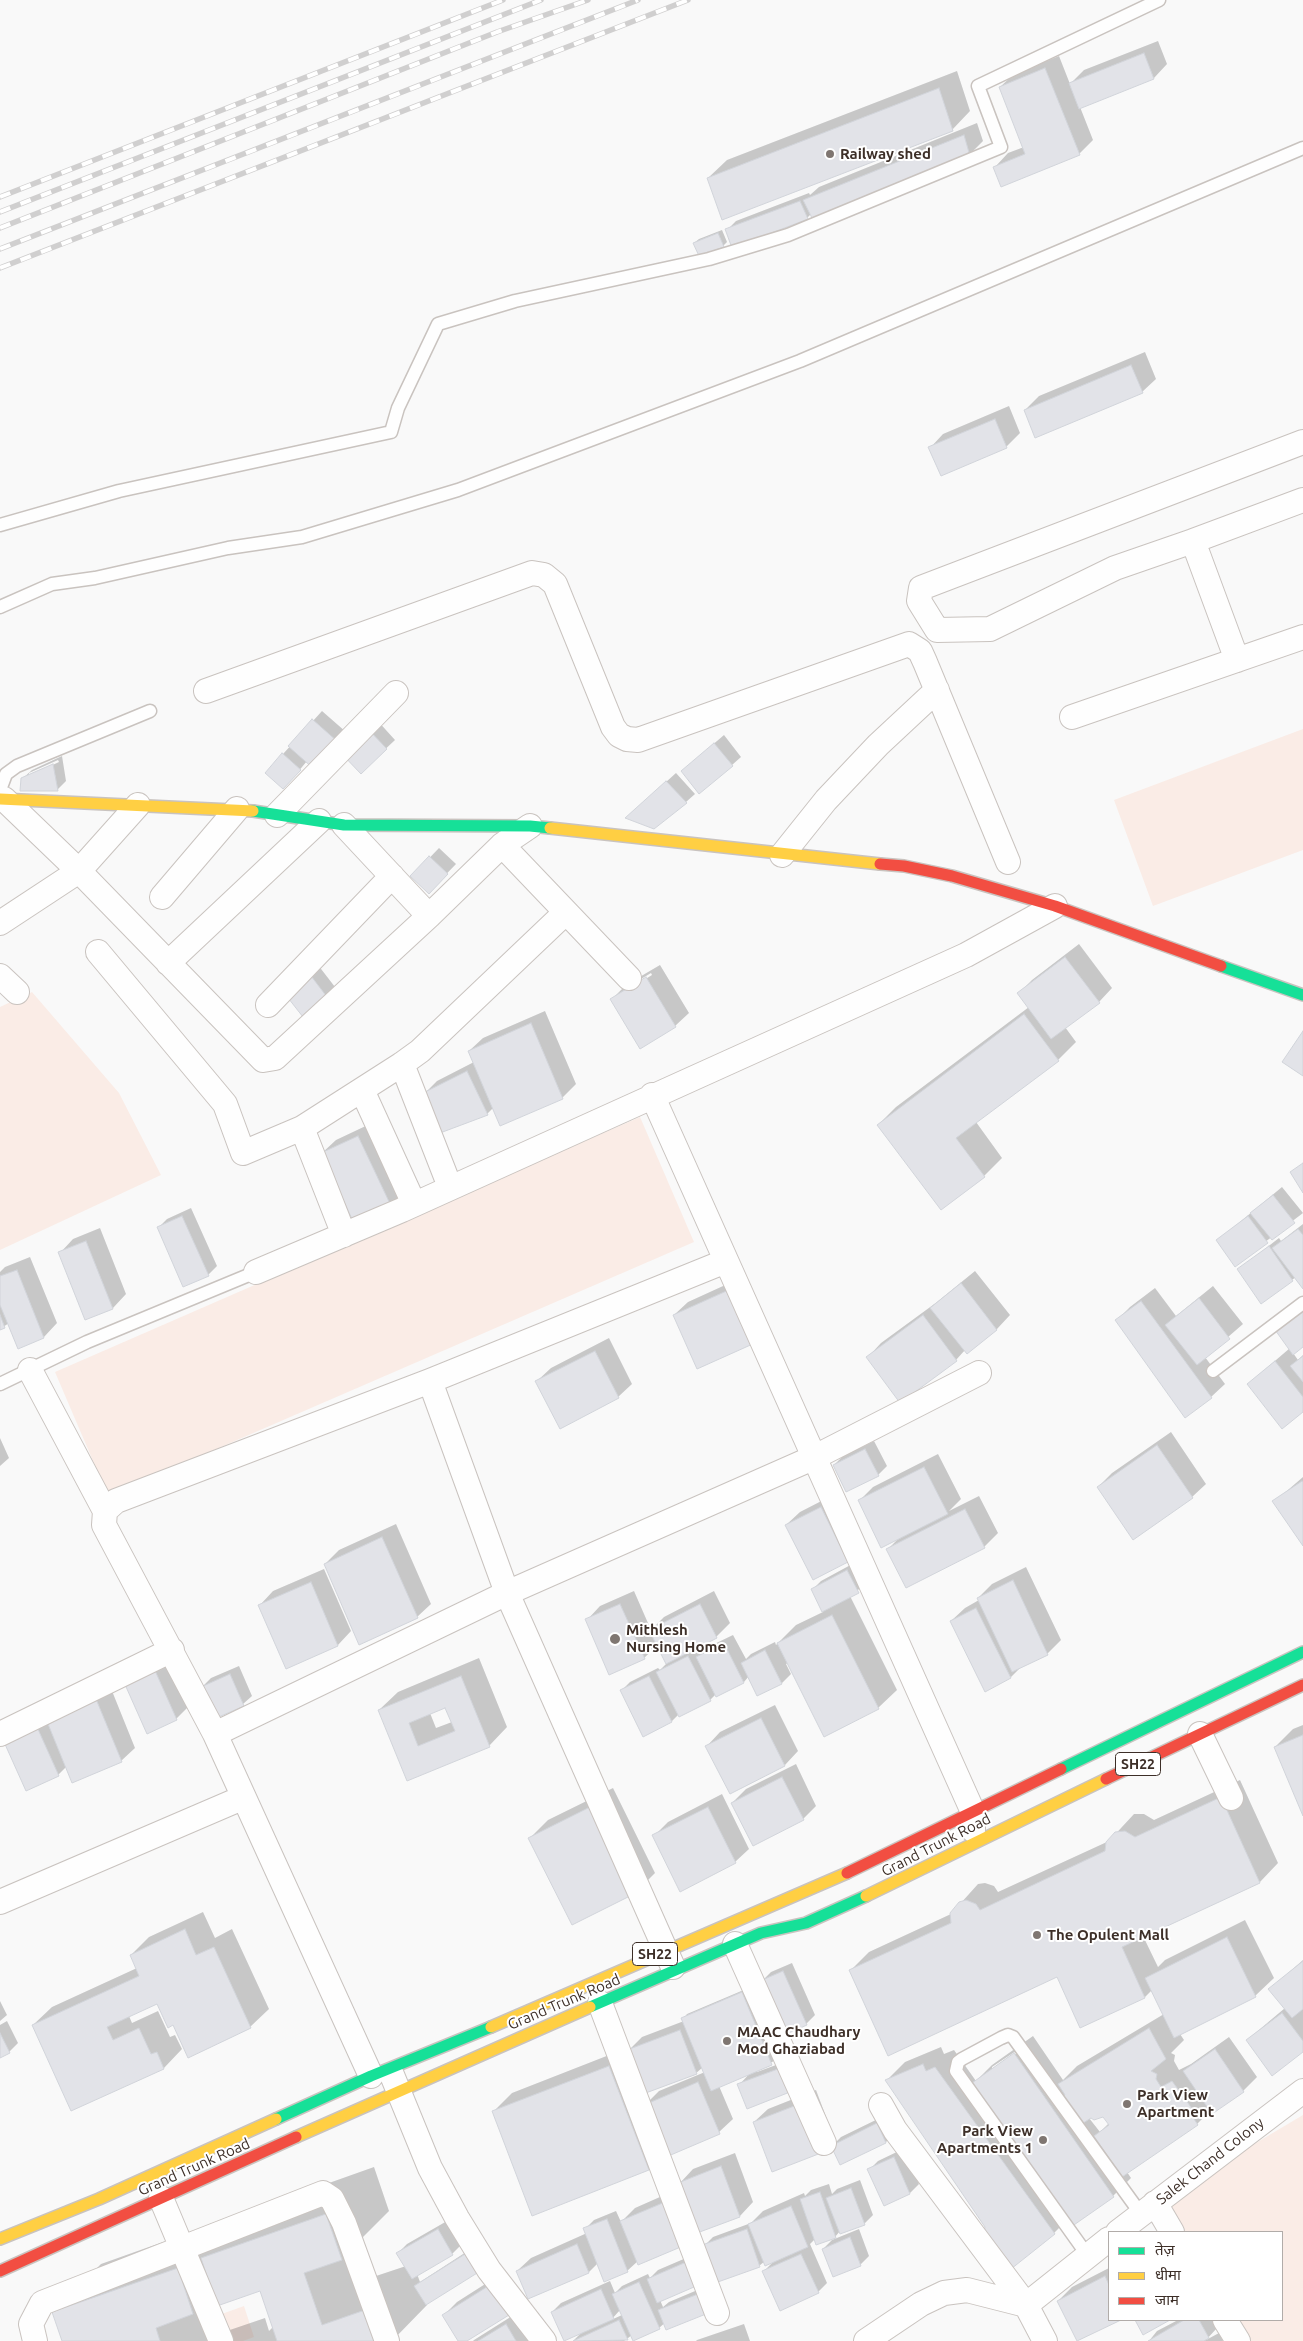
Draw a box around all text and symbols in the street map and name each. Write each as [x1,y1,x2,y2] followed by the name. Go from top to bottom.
[840,145,931,163] place label: Railway shed
[824,148,836,160] marker: Railway shed
[626,1621,726,1656] place label: Mithlesh Nursing Home
[608,1632,622,1646] marker: Mithlesh Nursing Home
[1116,1752,1160,1776] road number: SH22
[878,1810,994,1880] street label: Grand Trunk Road
[1047,1926,1169,1944] place label: The Opulent Mall
[1031,1929,1043,1941] marker: The Opulent Mall
[632,1942,678,1966] road number: SH22
[505,1970,623,2034] street label: Grand Trunk Road
[737,2023,861,2058] place label: MAAC Chaudhary Mod Ghaziabad
[721,2035,733,2047] marker: MAAC Chaudhary Mod Ghaziabad
[1137,2086,1214,2121] place label: Park View Apartment
[1121,2098,1133,2110] marker: Park View Apartment
[1153,2113,1267,2209] street label: Salek Chand Colony
[937,2122,1033,2157] place label: Park View Apartments 1
[135,2134,253,2200] street label: Grand Trunk Road
[1037,2134,1049,2146] marker: Park View Apartments 1
[1108,2231,1283,2321] legend
[1155,2241,1175,2258] text: तेज़
[1155,2266,1181,2283] text: धीमा
[1155,2291,1179,2308] text: जाम

